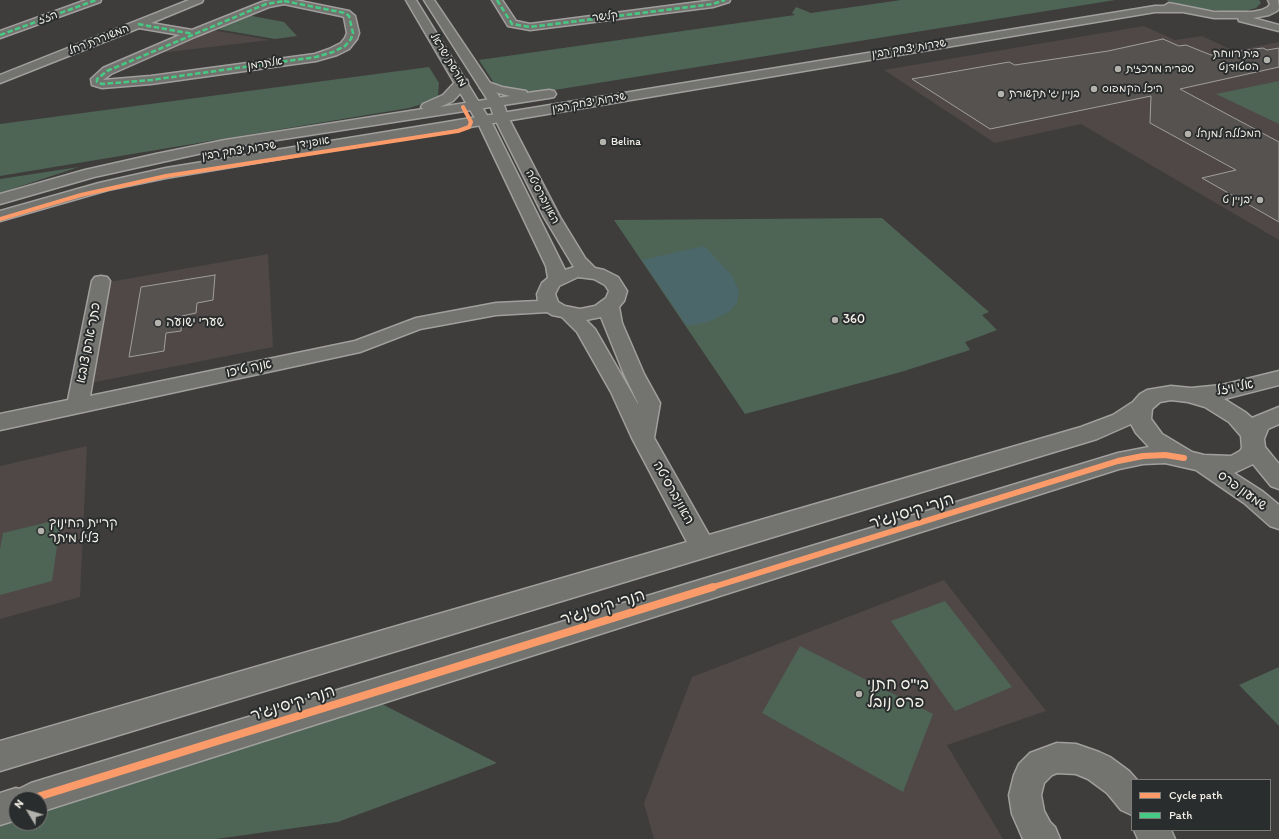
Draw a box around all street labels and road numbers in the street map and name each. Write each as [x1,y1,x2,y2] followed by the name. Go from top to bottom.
[36,8,60,28] street label: הזז
[591,9,619,25] street label: קלישר
[67,22,131,58] street label: המשוררת רחל
[427,31,469,89] street label: מורשת ישראל
[871,37,947,61] street label: שדרות יצחק רבין
[247,55,283,73] street label: אלתרמן
[551,90,627,116] street label: שדרות יצחק רבין
[295,134,331,152] street label: אופנידן
[201,139,277,163] street label: שדרות יצחק רבין
[522,168,562,226] street label: האוניברסיטה
[74,301,104,385] street label: כתר ארם צובא
[225,357,273,381] street label: אנה טיכו
[1215,377,1255,399] street label: אלי ויזל
[649,459,697,527] street label: האוניברסיטה
[1214,468,1270,514] street label: שמעון פרס
[867,490,957,534] street label: הנרי קיסינג'ר
[558,586,648,630] street label: הנרי קיסינג'ר
[248,682,338,726] street label: הנרי קיסינג'ר

